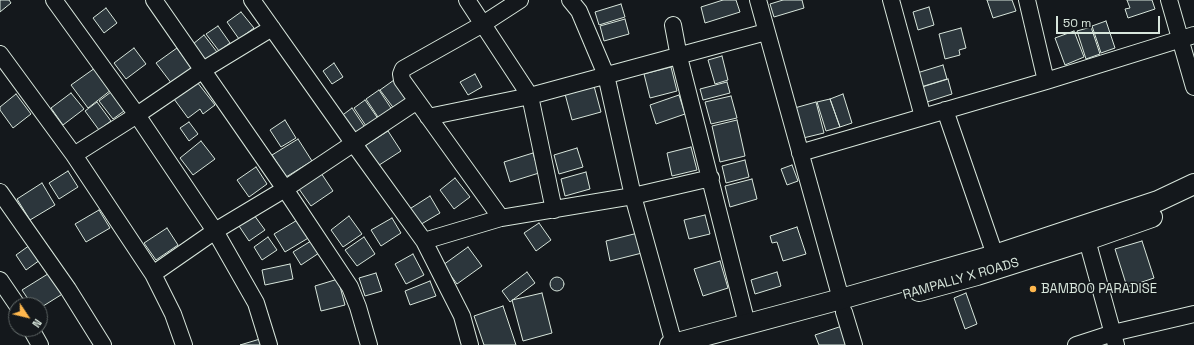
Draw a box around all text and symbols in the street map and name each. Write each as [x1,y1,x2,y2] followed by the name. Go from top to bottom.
[1058,8,1162,34] scale bar
[1063,15,1091,31] text: 50 m
[901,255,1021,303] street label: RAMPALLY X ROADS
[1041,281,1157,297] place label: BAMBOO PARADISE
[1028,284,1038,294] marker: BAMBOO PARADISE
[8,297,48,337] north arrow
[29,316,45,330] text: N

